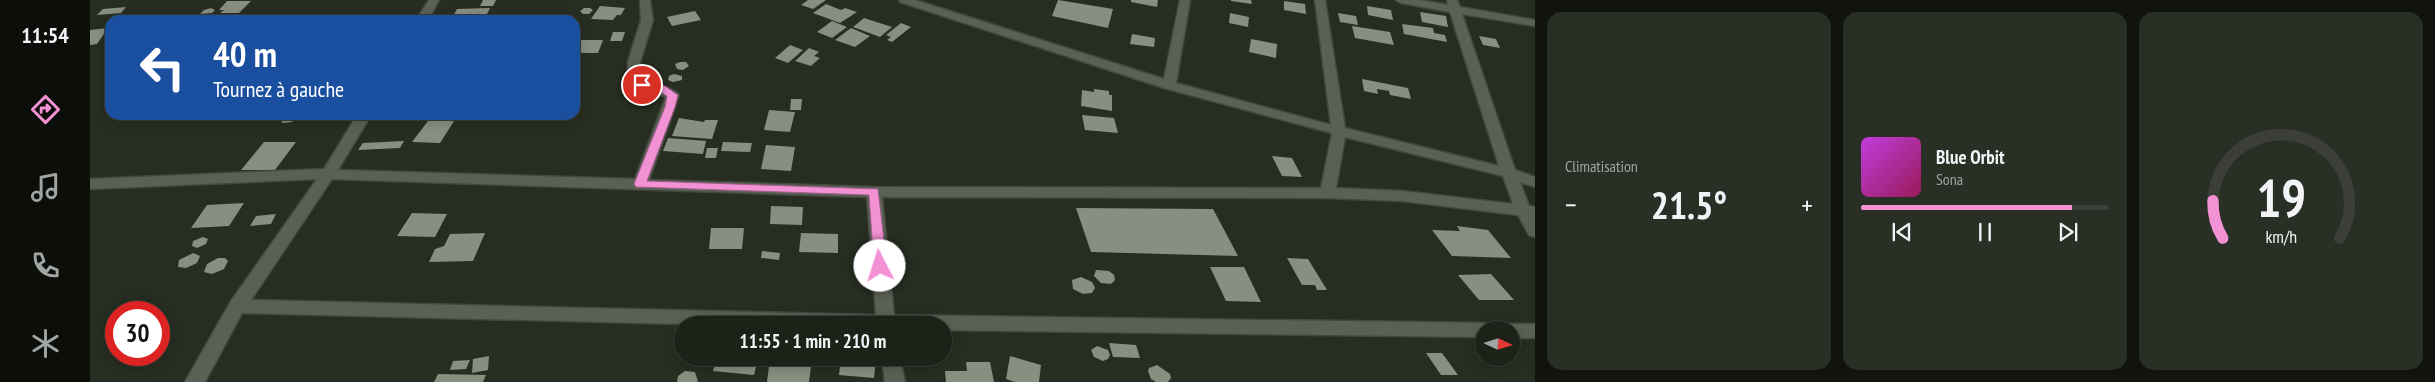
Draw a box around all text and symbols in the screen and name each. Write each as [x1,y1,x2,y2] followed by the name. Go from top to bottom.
[21,21,69,49] text: 11:54
[213,31,277,77] text: 40 m
[130,35,195,100] icon: left
[621,64,663,106] pin
[628,71,656,99] icon: arrive
[213,75,344,103] text: Tournez à gauche
[28,92,63,127] icon: directions
[1936,145,2005,169] text: Blue Orbit
[1565,156,1638,176] text: Climatisation
[2256,164,2306,231] text: 19
[1936,169,1963,189] text: Sona
[28,170,63,205] icon: music
[1651,180,1727,229] text: 21.5°
[1565,186,1577,223] text: −
[1801,186,1813,223] text: +
[1888,218,1916,246] icon: previous
[1971,218,1999,246] icon: pause
[2054,218,2082,246] icon: next
[2265,225,2297,248] text: km/h
[853,239,905,291] position arrow
[28,248,63,283] icon: phone
[105,301,170,366] speed limit sign: 30
[1475,321,1520,366] north arrow
[1475,321,1520,366] map controls
[28,326,63,361] icon: climate
[740,329,886,353] text: 11:55 · 1 min · 210 m

